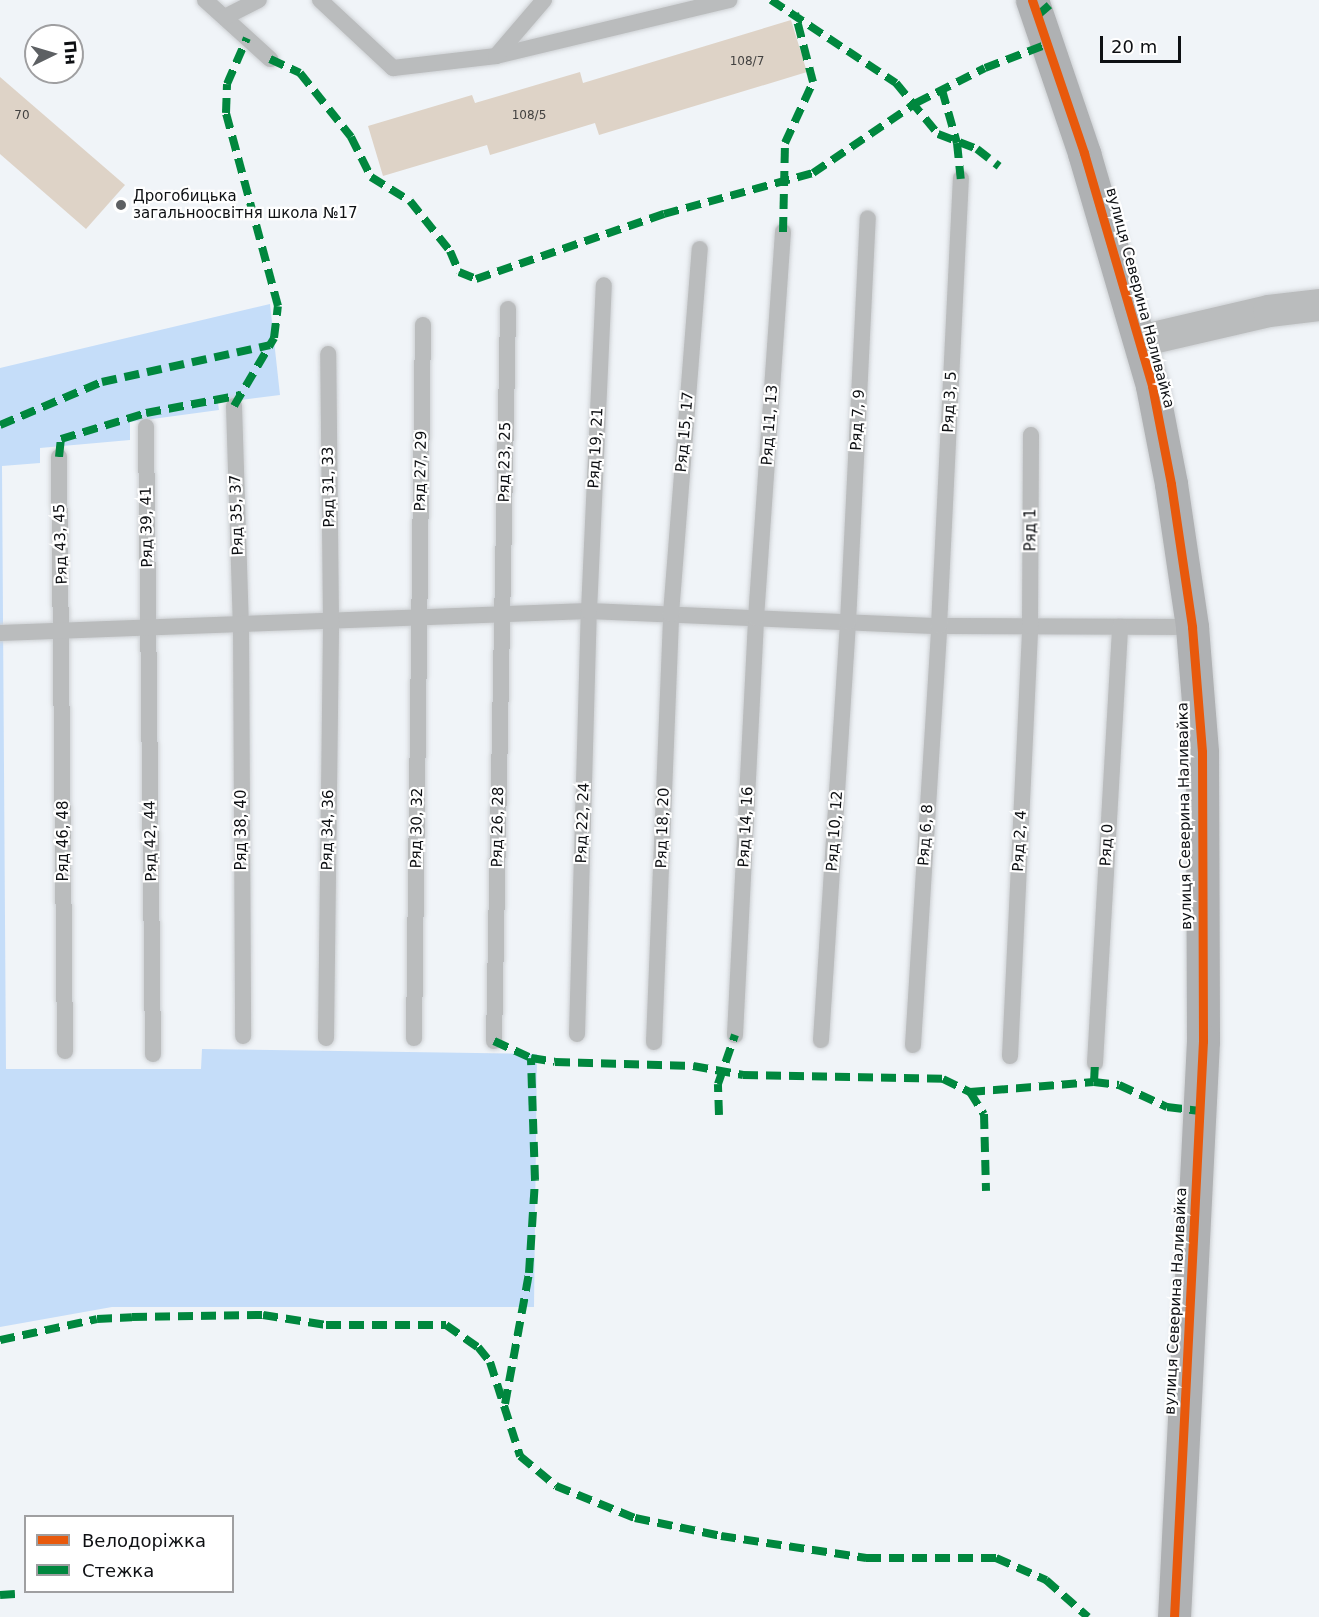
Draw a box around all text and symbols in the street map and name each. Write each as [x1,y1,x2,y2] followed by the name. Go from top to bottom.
[24,24,84,84] north arrow
[1103,24,1184,62] scale bar
[1111,36,1157,57] text: 20 m
[60,40,81,66] text: Пн
[730,55,764,69] house number: 108/7
[14,109,30,123] house number: 70
[512,109,546,123] house number: 108/5
[1102,186,1178,410] street label: вулиця Северина Наливайка
[133,187,358,222] place label: Дрогобицька загальноосвітня школа №17
[114,198,128,212] marker: Дрогобицька загальноосвітня школа №17
[939,371,961,433] street label: Ряд 3, 5
[758,384,782,466] street label: Ряд 11, 13
[847,389,869,451] street label: Ряд 7, 9
[673,391,697,473] street label: Ряд 15, 17
[585,407,607,489] street label: Ряд 19, 21
[495,421,515,503] street label: Ряд 23, 25
[411,430,431,512] street label: Ряд 27, 29
[319,446,339,528] street label: Ряд 31, 33
[227,474,247,556] street label: Ряд 35, 37
[137,486,157,568] street label: Ряд 39, 41
[51,503,71,585] street label: Ряд 43, 45
[1022,509,1040,551] street label: Ряд 1
[1174,702,1196,930] street label: вулиця Северина Наливайка
[573,782,593,864] street label: Ряд 22, 24
[488,786,508,868] street label: Ряд 26, 28
[735,786,757,868] street label: Ряд 14, 16
[407,787,427,869] street label: Ряд 30, 32
[653,787,673,869] street label: Ряд 18, 20
[318,789,338,871] street label: Ряд 34, 36
[233,790,251,870] street label: Ряд 38, 40
[823,790,847,872] street label: Ряд 10, 12
[141,800,161,882] street label: Ряд 42, 44
[55,801,73,881] street label: Ряд 46, 48
[915,804,937,866] street label: Ряд 6, 8
[1009,810,1031,872] street label: Ряд 2, 4
[1097,823,1117,867] street label: Ряд 0
[1161,1187,1191,1415] street label: вулиця Северина Наливайка
[24,1515,234,1593] legend
[82,1530,206,1551] text: Велодоріжка
[82,1560,154,1581] text: Стежка

